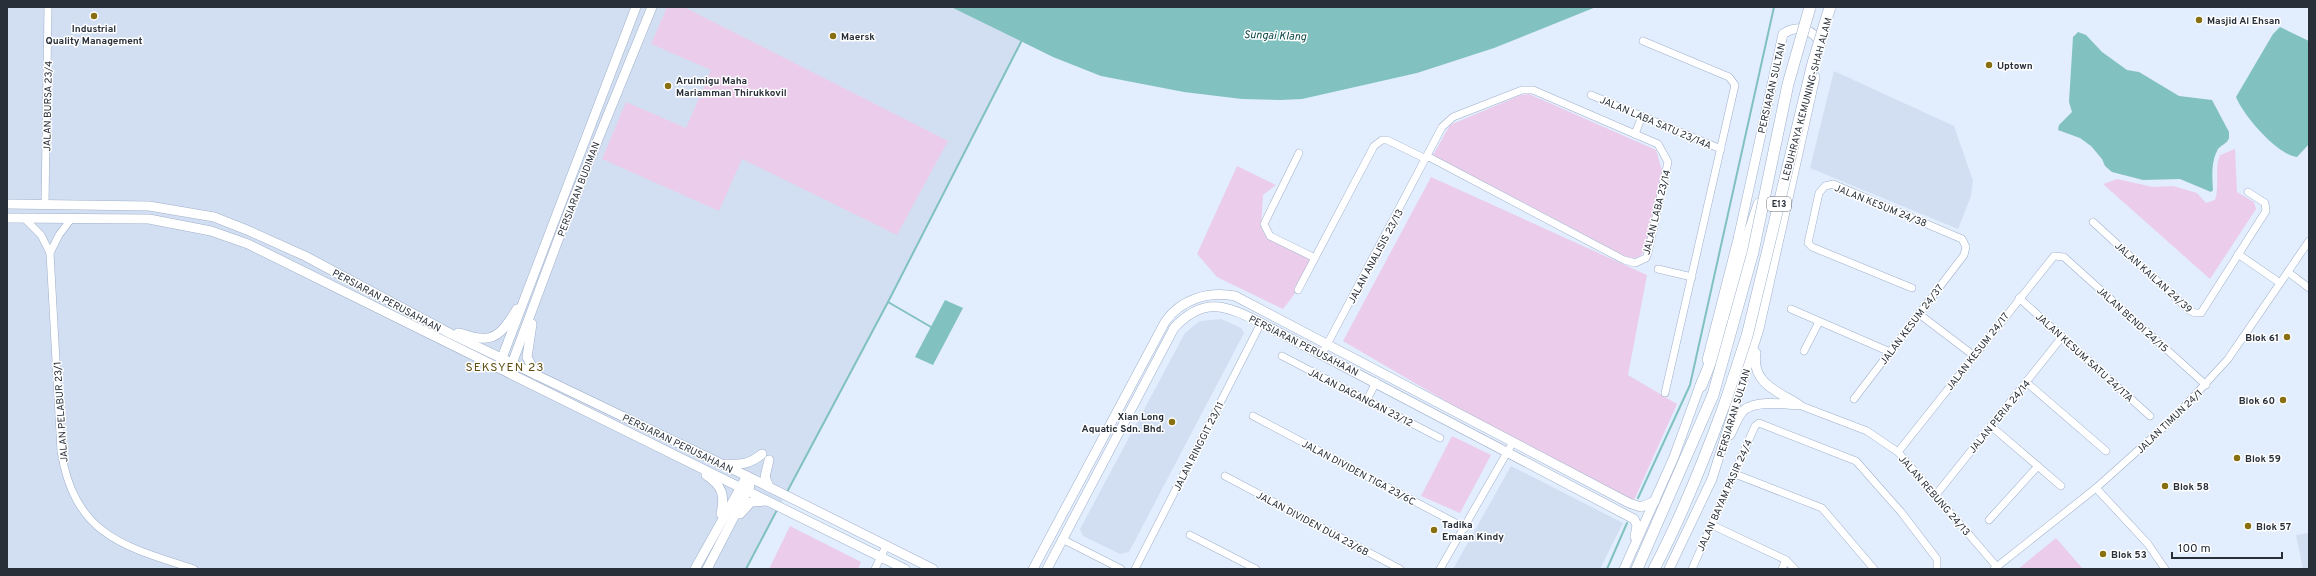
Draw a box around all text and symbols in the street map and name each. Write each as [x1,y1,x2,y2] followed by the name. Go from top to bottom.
[89,11,99,21] marker: Industrial Quality Management
[2194,15,2204,25] marker: Masjid Al Ehsan
[2207,15,2280,28] place label: Masjid Al Ehsan
[1779,16,1836,183] street label: LEBUHRAYA KEMUNING-SHAH ALAM
[45,23,143,48] place label: Industrial Quality Management
[1243,28,1308,44] water label: Sungai Klang
[828,31,838,41] marker: Maersk
[841,31,875,44] place label: Maersk
[1756,42,1789,135] street label: PERSIARAN SULTAN
[1984,60,1994,70] marker: Uptown
[1997,60,2033,73] place label: Uptown
[41,61,56,151] street label: JALAN BURSA 23/4
[676,75,787,100] place label: Arulmigu Maha Mariamman Thirukkovil
[663,81,673,91] marker: Arulmigu Maha Mariamman Thirukkovil
[1597,94,1714,153] street label: JALAN LABA SATU 23/14A
[555,140,604,239] street label: PERSIARAN BUDIMAN
[1641,168,1674,256] street label: JALAN LABA 23/14
[1832,182,1929,231] street label: JALAN KESUM 24/38
[1767,197,1791,211] road number: E13
[1346,207,1407,306] street label: JALAN ANALISIS 23/13
[2111,240,2195,316] street label: JALAN KAILAN 24/39
[330,267,443,336] street label: PERSIARAN PERUSAHAAN
[1878,282,1947,368] street label: JALAN KESUM 24/37
[2093,285,2171,356] street label: JALAN BENDI 24/15
[1944,310,2013,393] street label: JALAN KESUM 24/17
[2032,311,2136,406] street label: JALAN KESUM SATU 24/17A
[1246,313,1360,380] street label: PERSIARAN PERUSAHAAN
[2245,332,2279,345] place label: Blok 61
[2282,332,2292,342] marker: Blok 61
[465,360,545,376] district label: SEKSYEN 23
[51,361,71,463] street label: JALAN PELABUR 23/1
[1306,366,1415,430] street label: JALAN DAGANGAN 23/12
[1715,367,1754,460] street label: PERSIARAN SULTAN
[1967,378,2034,456] street label: JALAN PERIA 24/14
[2134,387,2206,457] street label: JALAN TIMUN 24/1
[2239,395,2275,408] place label: Blok 60
[2278,395,2288,405] marker: Blok 60
[1171,400,1227,494] street label: JALAN RINGGIT 23/11
[1082,411,1165,436] place label: Xian Long Aquatic Sdn. Bhd.
[620,412,735,477] street label: PERSIARAN PERUSAHAAN
[1167,417,1177,427] marker: Xian Long Aquatic Sdn. Bhd.
[1299,438,1418,509] street label: JALAN DIVIDEN TIGA 23/6C
[1695,438,1756,554] street label: JALAN BAYAM PASIR 24/4
[1895,453,1972,539] street label: JALAN REBUNG 24/13
[2232,453,2242,463] marker: Blok 59
[2245,453,2281,466] place label: Blok 59
[2160,481,2170,491] marker: Blok 58
[2173,481,2209,494] place label: Blok 58
[1254,489,1371,560] street label: JALAN DIVIDEN DUA 23/6B
[1442,519,1504,544] place label: Tadika Emaan Kindy
[2243,521,2253,531] marker: Blok 57
[2256,521,2291,534] place label: Blok 57
[1429,525,1439,535] marker: Tadika Emaan Kindy
[2172,534,2282,560] scale bar
[2178,541,2211,557] text: 100 m
[2098,549,2108,559] marker: Blok 53
[2111,549,2147,562] place label: Blok 53

